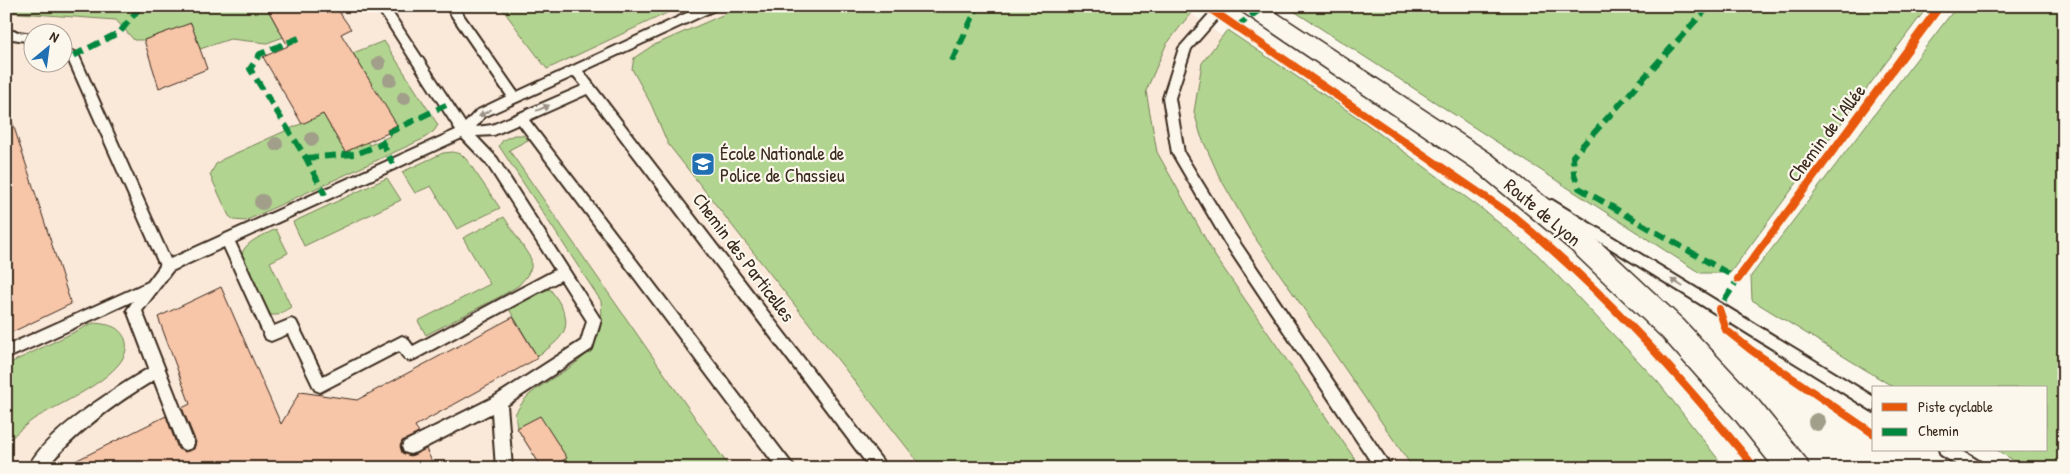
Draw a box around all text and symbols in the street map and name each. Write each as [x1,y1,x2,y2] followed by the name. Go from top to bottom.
[22,22,72,72] north arrow
[47,26,63,47] text: N
[1781,78,1872,187] street label: Chemin de l'Allée
[536,104,550,112] one-way arrow
[478,108,491,117] one-way arrow
[720,140,845,188] place label: École Nationale de Police de Chassieu
[690,151,716,177] school or university icon: École Nationale de Police de Chassieu
[1499,172,1587,252] street label: Route de Lyon
[687,187,801,327] street label: Chemin des Particelles
[1671,279,1684,288] one-way arrow
[1872,386,2048,452] legend
[1918,396,1993,417] text: Piste cyclable
[1918,420,1959,441] text: Chemin

